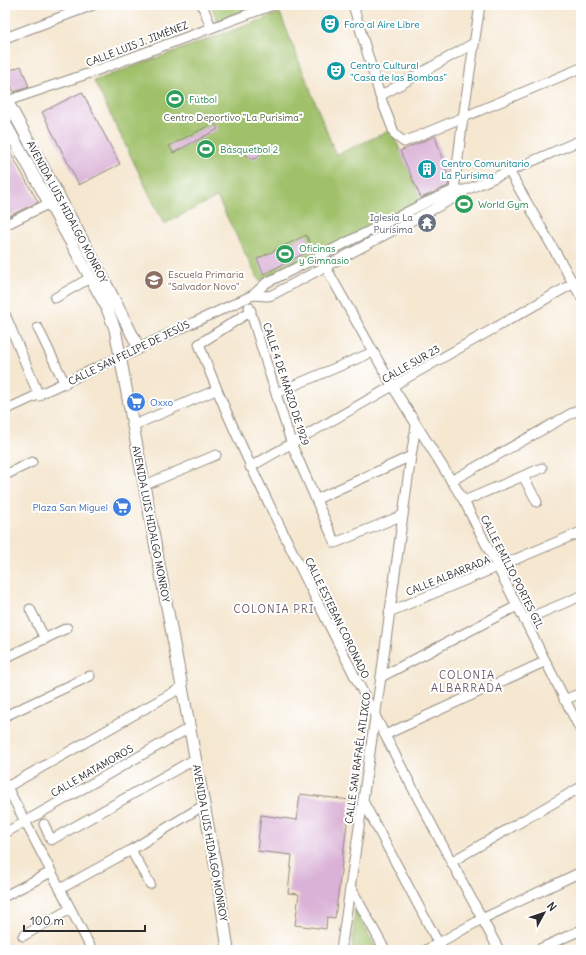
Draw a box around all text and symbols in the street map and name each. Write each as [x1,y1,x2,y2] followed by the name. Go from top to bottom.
[319,13,341,35] theatre icon: Foro al Aire Libre
[84,18,190,69] street label: CALLE LUIS J. JIMÉNEZ
[344,18,420,31] place label: Foro al Aire Libre
[350,59,447,84] place label: Centro Cultural "Casa de las Bombas"
[325,60,347,82] theatre icon: Centro Cultural "Casa de las Bombas"
[164,88,186,110] sports icon: Fútbol
[189,93,217,106] place label: Fútbol
[164,111,302,124] park label: Centro Deportivo "La Purisima"
[195,138,217,160] sports icon: Básquetbol 2
[24,139,110,286] street label: AVENIDA LUIS HIDALGO MONROY
[220,143,279,156] place label: Básquetbol 2
[441,157,530,182] place label: Centro Comunitario La Purísima
[416,158,438,180] building icon: Centro Comunitario La Purísima
[453,193,475,215] sports icon: World Gym
[478,198,529,211] place label: World Gym
[370,211,413,236] place label: Iglesia La Purísima
[416,212,438,234] temple icon: Iglesia La Purísima
[299,242,350,267] place label: Oficinas y Gimnasio
[274,243,296,265] sports icon: Oficinas y Gimnasio
[168,268,244,293] place label: Escuela Primaria "Salvador Novo"
[143,269,165,291] school or university icon: Escuela Primaria "Salvador Novo"
[66,318,192,388] street label: CALLE SAN FELIPE DE JESÚS
[260,321,312,447] street label: CALLE 4 DE MARZO DE 1929
[380,342,442,386] street label: CALLE SUR 23
[125,391,147,413] supermarket icon: Oxxo
[150,396,173,409] place label: Oxxo
[129,445,173,604] street label: AVENIDA LUIS HIDALGO MONROY
[111,496,133,518] supermarket icon: Plaza San Miguel
[32,501,108,514] place label: Plaza San Miguel
[478,513,547,632] street label: CALLE EMILIO PORTES GIL
[404,553,493,599] street label: CALLE ALBARRADA
[302,555,372,681] street label: CALLE ESTEBAN CORONADO
[233,602,315,616] district label: COLONIA PRI
[431,668,503,695] district label: COLONIA ALBARRADA
[342,691,374,825] street label: CALLE SAN RAFAÉL ATLIXCO
[49,742,136,800] street label: CALLE MATAMOROS
[190,763,230,923] street label: AVENIDA LUIS HIDALGO MONROY
[524,893,564,933] north arrow
[544,899,559,914] text: N
[24,907,145,933] scale bar
[30,913,64,928] text: 100 m

